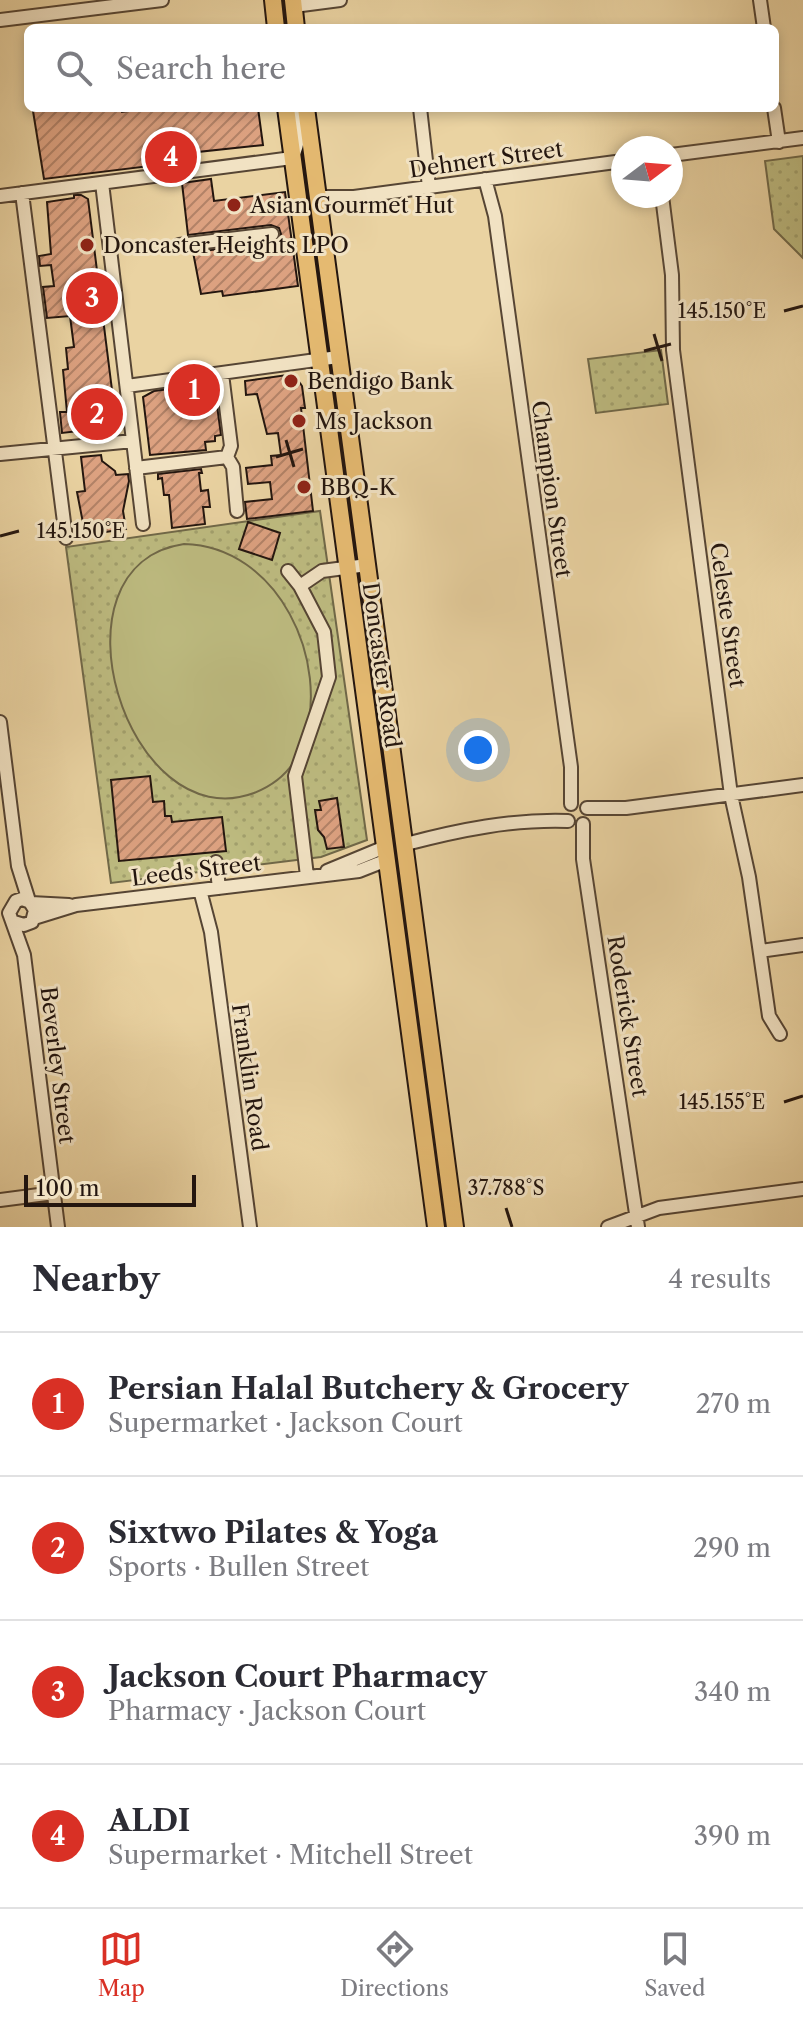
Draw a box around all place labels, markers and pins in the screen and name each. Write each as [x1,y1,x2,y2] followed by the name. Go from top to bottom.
[145,127,197,187] pin: 4
[249,192,454,219] place label: Asian Gourmet Hut
[225,196,243,214] marker: Asian Gourmet Hut
[103,232,349,259] place label: Doncaster Heights LPO
[78,236,96,254] marker: Doncaster Heights LPO
[66,268,118,328] pin: 3
[168,360,220,420] pin: 1
[307,368,454,395] place label: Bendigo Bank
[282,372,300,390] marker: Bendigo Bank
[71,384,123,444] pin: 2
[315,408,433,435] place label: Ms Jackson
[290,412,308,430] marker: Ms Jackson
[320,474,397,501] place label: BBQ-K
[295,478,313,496] marker: BBQ-K

